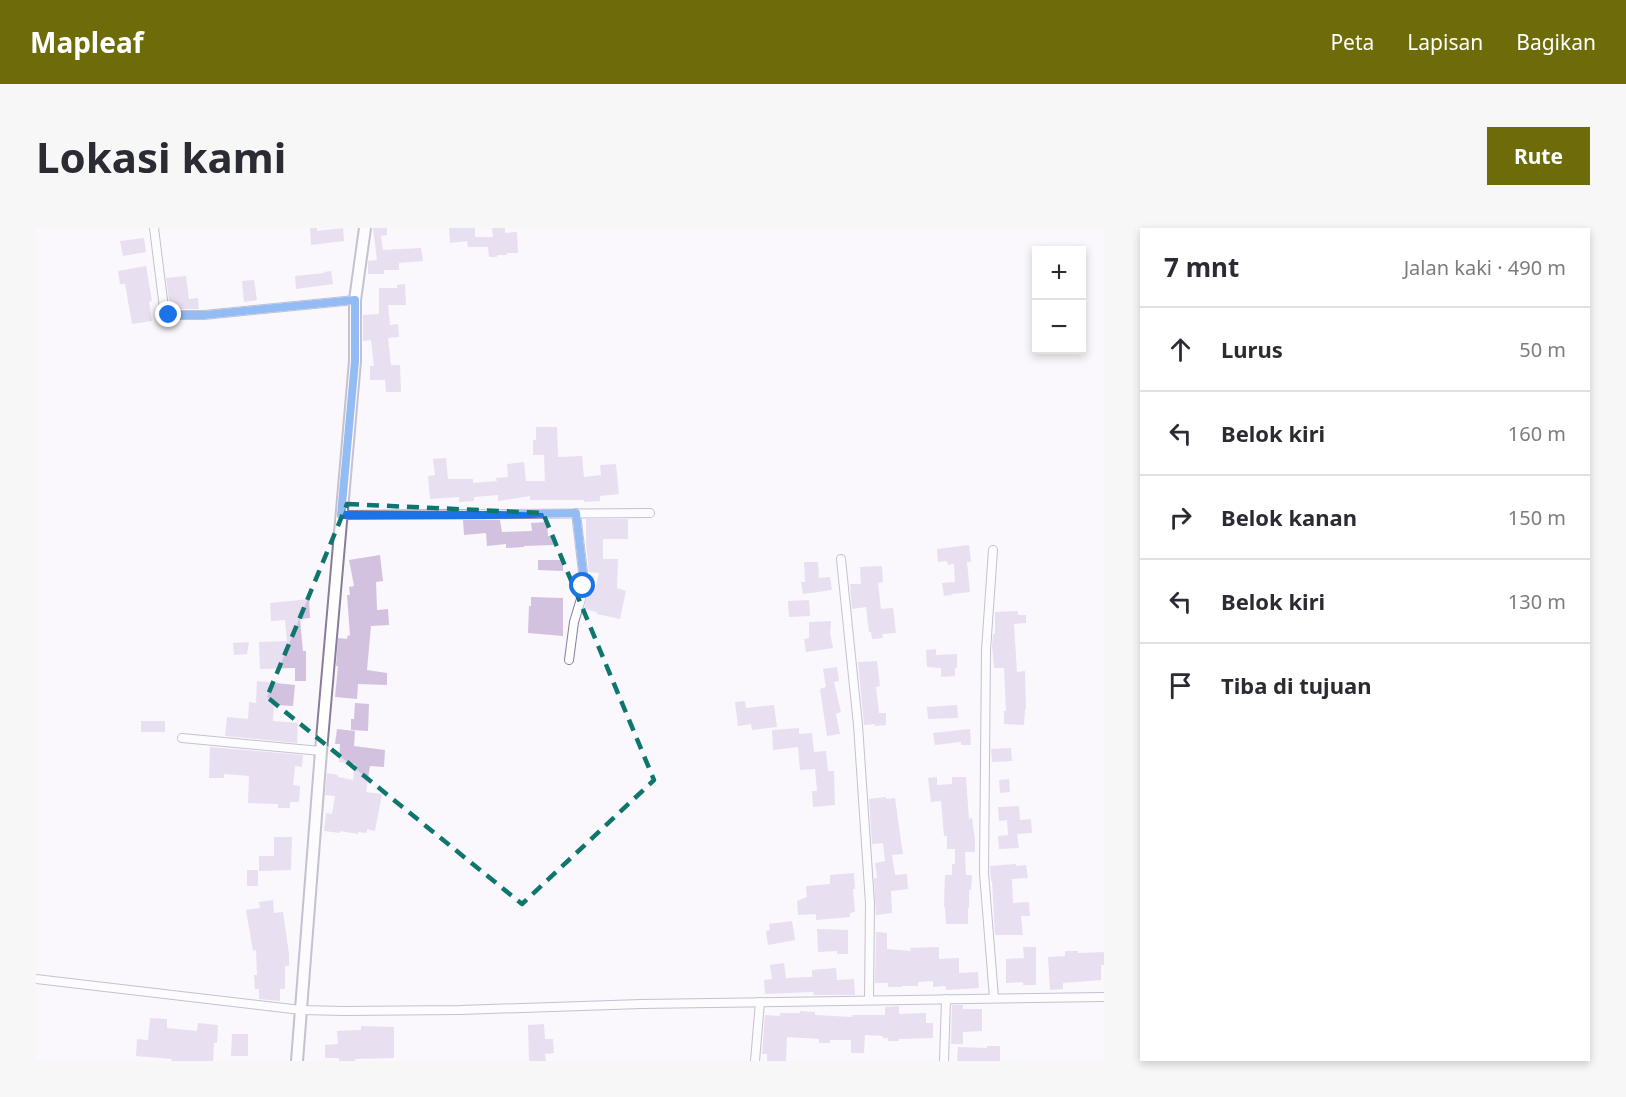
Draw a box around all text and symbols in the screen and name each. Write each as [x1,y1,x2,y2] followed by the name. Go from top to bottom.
[30,23,144,61] text: Mapleaf
[1330,28,1374,56] text: Peta
[1407,28,1483,56] text: Lapisan
[1516,28,1596,56] text: Bagikan
[1487,127,1590,185] button: Rute
[36,128,286,185] text: Lokasi kami
[1032,246,1086,354] map controls
[1032,246,1086,300] button: +
[1164,249,1239,285] text: 7 mnt
[1404,254,1566,281] text: Jalan kaki · 490 m
[1032,300,1086,354] button: −
[155,301,181,327] route end
[1164,333,1197,366] icon: ahead
[1221,334,1283,364] text: Lurus
[1519,336,1566,363] text: 50 m
[1164,417,1197,450] icon: left
[1221,418,1325,448] text: Belok kiri
[1508,420,1566,447] text: 160 m
[1164,501,1197,534] icon: right
[1221,502,1357,532] text: Belok kanan
[1508,504,1566,531] text: 150 m
[569,572,595,598] route start
[1164,585,1197,618] icon: left
[1221,586,1325,616] text: Belok kiri
[1508,588,1566,615] text: 130 m
[1164,669,1197,702] icon: arrive
[1221,670,1371,700] text: Tiba di tujuan

